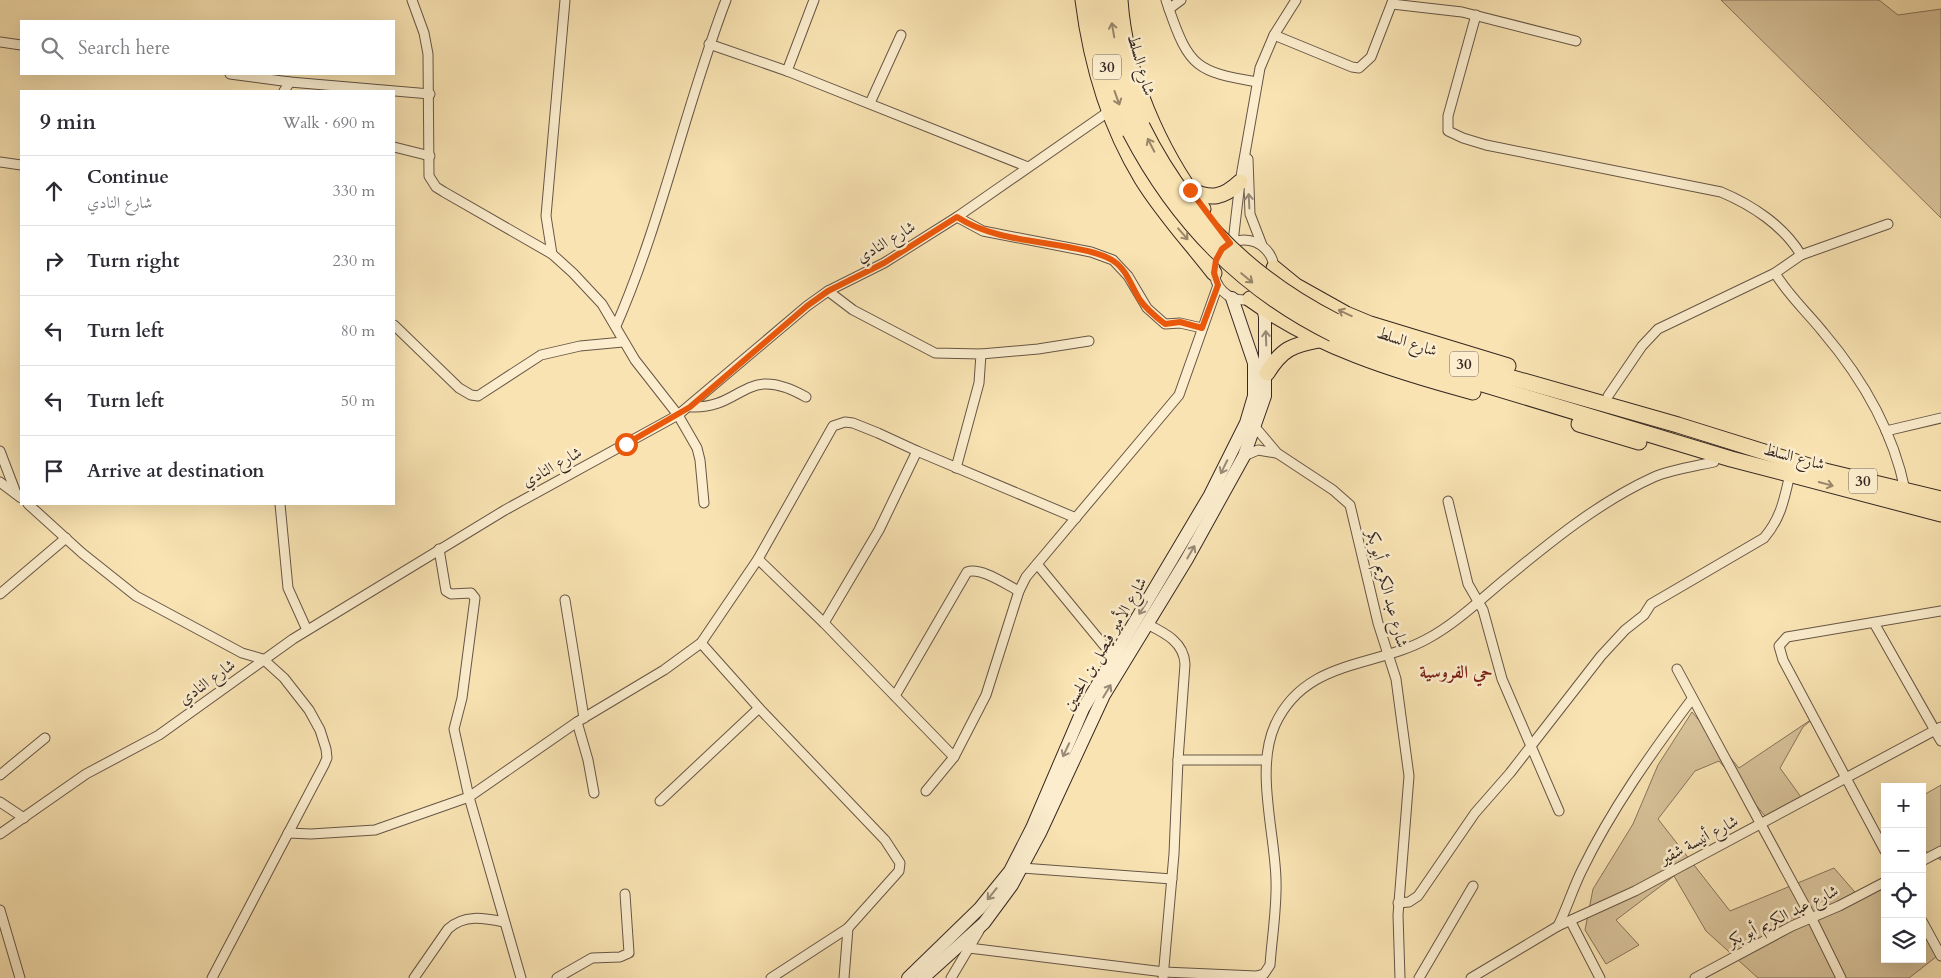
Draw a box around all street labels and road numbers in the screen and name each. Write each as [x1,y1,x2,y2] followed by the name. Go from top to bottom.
[1120,32,1160,99] street label: شارع السلط
[1093,54,1121,80] road number: 30
[852,216,921,270] street label: شارع النادي
[1373,322,1440,364] street label: شارع السلط
[1450,352,1478,376] road number: 30
[1760,438,1827,478] street label: شارع السلط
[518,442,587,494] street label: شارع النادي
[1849,468,1877,494] road number: 30
[1357,526,1414,651] street label: شارع عبد الكريم أبو بكر
[1057,573,1154,716] street label: شارع الأمير فيصل بن الحسين
[174,654,241,712] street label: شارع النادي
[1654,809,1743,873] street label: شارع أنيسة شقير
[1722,879,1843,956] street label: شارع عبد الكريم أبو بكر

